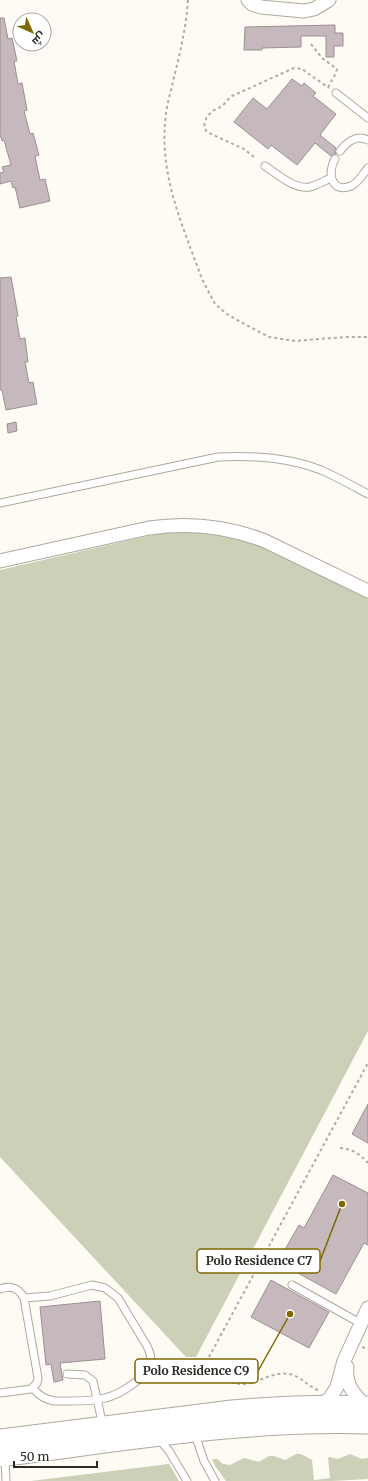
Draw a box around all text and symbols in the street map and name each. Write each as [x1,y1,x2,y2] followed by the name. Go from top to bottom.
[12,12,52,52] north arrow
[29,29,49,49] text: ش
[197,1249,320,1273] callout: Polo Residence C7
[206,1253,312,1268] text: Polo Residence C7
[135,1359,258,1383] callout: Polo Residence C9
[143,1363,249,1378] text: Polo Residence C9
[14,1443,97,1469] scale bar
[20,1449,49,1464] text: 50 m

